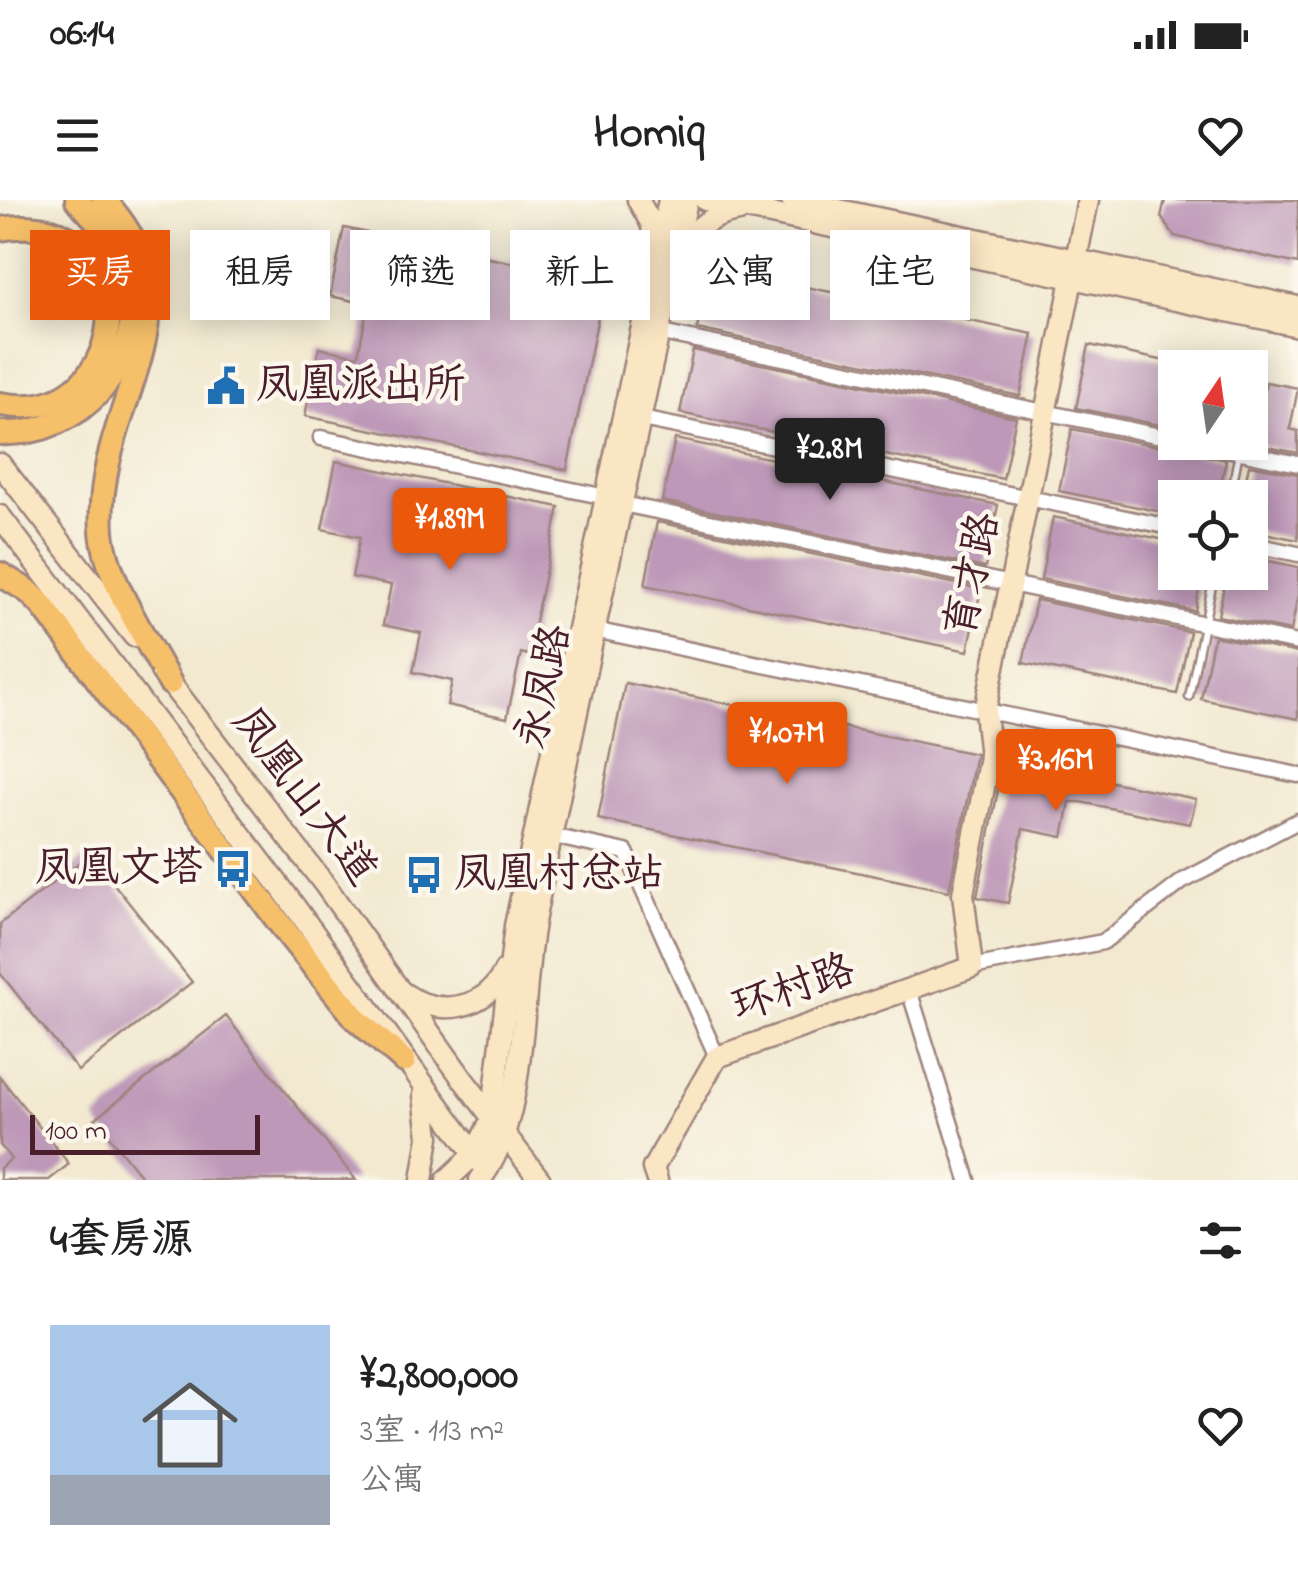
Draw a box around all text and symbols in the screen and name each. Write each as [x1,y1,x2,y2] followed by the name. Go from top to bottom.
[50,7,114,63] text: 06:14
[593,102,705,168] text: Homiq
[50,108,105,163] icon: menu
[1193,108,1248,163] icon: heart
[30,230,170,320] chip: 买房
[190,230,330,320] chip: 租房
[350,230,490,320] chip: 筛选
[510,230,650,320] chip: 新上
[670,230,810,320] chip: 公寓
[830,230,970,320] chip: 住宅
[1158,350,1268,460] north arrow
[1158,350,1268,590] map controls
[256,356,466,417] place label: 凤凰派出所
[205,365,247,407] public building icon: 凤凰派出所
[760,418,900,503] pin: ¥2.8M
[797,427,863,474] text: ¥2.8M
[1158,480,1268,590] button: locate
[369,488,531,573] pin: ¥1.89M
[415,497,485,544] text: ¥1.89M
[931,507,1017,643] street label: 育才路
[502,619,588,755] street label: 永凤路
[215,695,391,899] street label: 凤凰山大道
[706,702,868,787] pin: ¥1.07M
[749,711,825,758] text: ¥1.07M
[975,729,1137,814] pin: ¥3.16M
[1018,738,1094,785] text: ¥3.16M
[35,839,203,900] place label: 凤凰文塔
[454,845,664,906] place label: 凤凰村总站
[212,848,254,890] bus stop icon: 凤凰文塔
[403,854,445,896] bus stop icon: 凤凰村总站
[724,941,864,1039] street label: 环村路
[30,1110,260,1154] scale bar
[45,1112,107,1153] text: 100 m
[50,1211,193,1272] text: 4套房源
[1193,1213,1248,1268] icon: filters
[360,1346,518,1407] text: ¥2,800,000
[130,1365,250,1485] icon: home
[1193,1398,1248,1453] icon: heart
[360,1409,504,1456] text: 3室 · 113 m²
[360,1458,424,1505] text: 公寓

